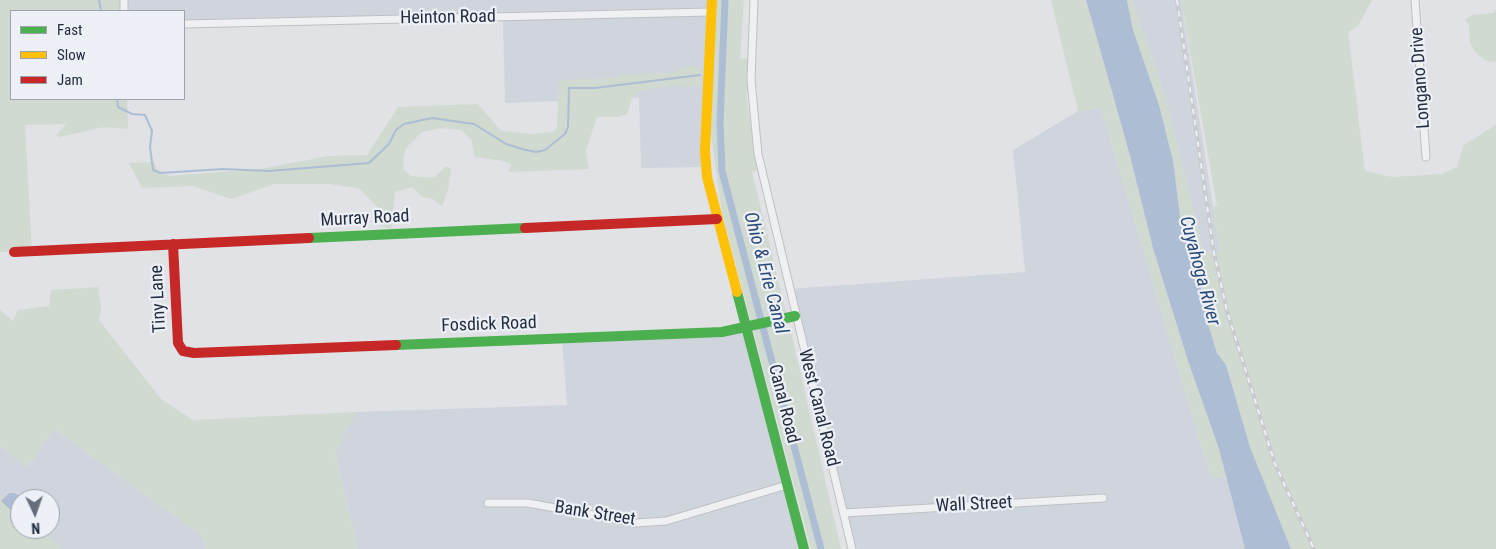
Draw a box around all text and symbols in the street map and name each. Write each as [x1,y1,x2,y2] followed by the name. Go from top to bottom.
[400,6,496,30] street label: Heinton Road
[10,10,185,100] legend
[57,21,82,39] text: Fast
[1407,27,1435,129] street label: Longano Drive
[57,46,86,64] text: Slow
[57,71,83,89] text: Jam
[320,206,410,232] street label: Murray Road
[738,210,792,336] water label: Ohio & Erie Canal
[1173,214,1225,328] water label: Cuyahoga River
[146,264,172,334] street label: Tiny Lane
[441,313,537,337] street label: Fosdick Road
[793,347,843,469] street label: West Canal Road
[763,362,803,446] street label: Canal Road
[10,489,60,539] north arrow
[935,492,1013,518] street label: Wall Street
[553,497,637,531] street label: Bank Street
[31,520,40,536] text: N

